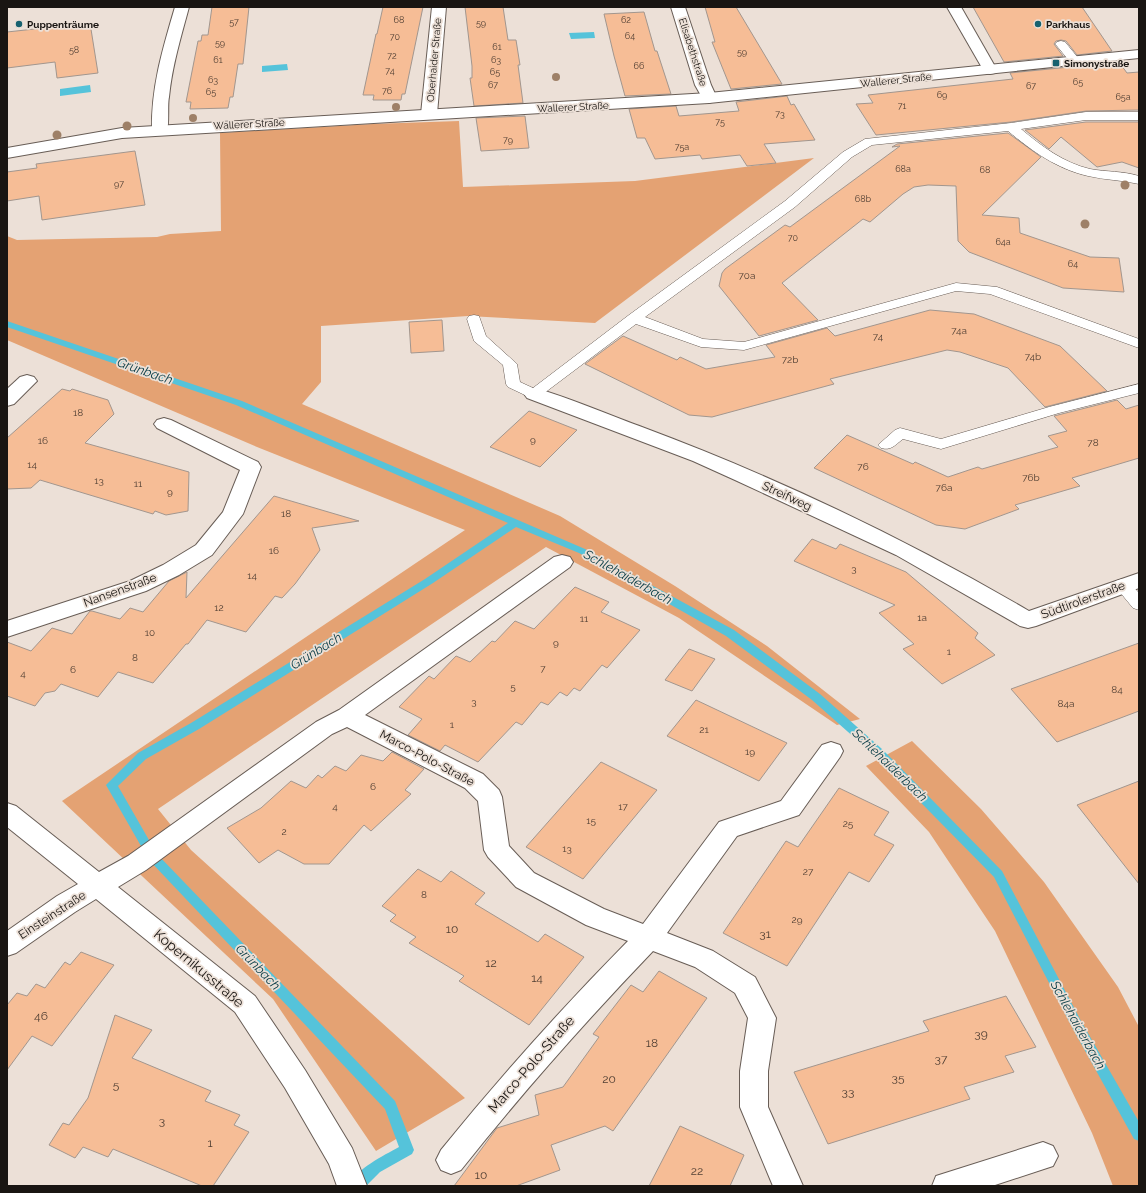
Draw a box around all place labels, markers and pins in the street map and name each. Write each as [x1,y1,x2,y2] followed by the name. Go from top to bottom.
[14,19,24,29] marker: Puppenträume
[27,19,99,30] place label: Puppenträume
[1033,19,1043,29] marker: Parkhaus
[1046,19,1090,30] place label: Parkhaus
[1051,58,1061,68] marker: Simonystraße
[1064,58,1129,69] place label: Simonystraße

